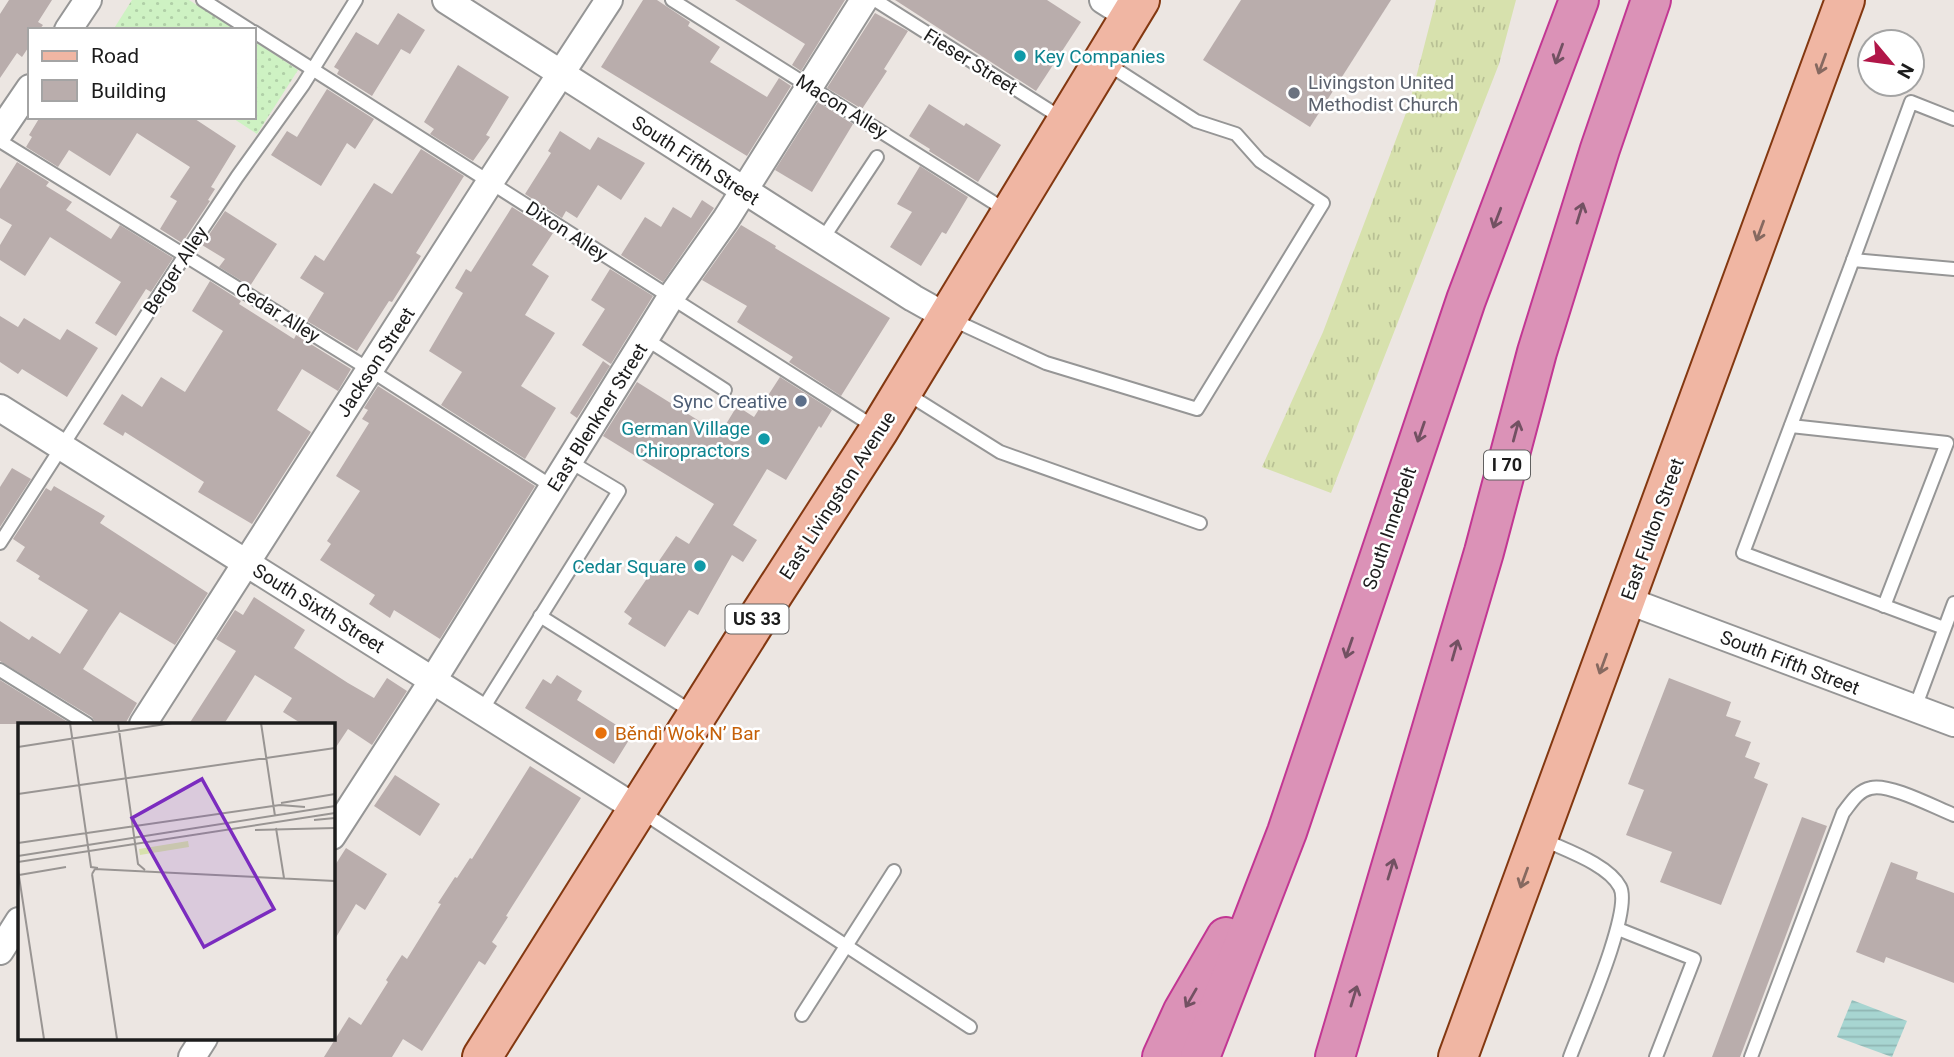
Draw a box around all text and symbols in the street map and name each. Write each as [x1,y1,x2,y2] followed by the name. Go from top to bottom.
[920,23,1022,99] street label: Fieser Street
[28,28,256,119] legend
[1856,28,1926,98] north arrow
[1552,43,1564,64] one-way arrow
[91,44,139,68] text: Road
[1034,45,1165,68] place label: Key Companies
[1012,48,1028,64] marker: Key Companies
[1814,53,1827,75] one-way arrow
[1892,60,1919,82] text: N
[792,69,892,144] street label: Macon Alley
[1308,71,1458,116] place label: Livingston United Methodist Church
[91,79,166,103] text: Building
[1286,85,1302,101] marker: Livingston United Methodist Church
[628,111,764,210] street label: South Fifth Street
[521,196,612,266] street label: Dixon Alley
[1575,202,1588,224] one-way arrow
[1490,206,1502,228] one-way arrow
[1753,219,1765,241] one-way arrow
[138,222,212,319] street label: Berger Alley
[231,277,324,347] street label: Cedar Alley
[331,303,419,422] street label: Jackson Street
[543,339,652,496] street label: East Blenkner Street
[673,390,787,413] place label: Sync Creative
[793,393,809,409] marker: Sync Creative
[774,407,900,584] street label: East Livingston Avenue
[621,417,750,462] place label: German Village Chiropractors
[1510,420,1523,443] one-way arrow
[1414,421,1427,443] one-way arrow
[756,431,772,447] marker: German Village Chiropractors
[1484,450,1530,480] road number: I 70
[1616,455,1689,603] street label: East Fulton Street
[1358,464,1421,593] street label: South Innerbelt
[572,555,686,578] place label: Cedar Square
[692,558,708,574] marker: Cedar Square
[249,559,389,658] street label: South Sixth Street
[726,604,788,634] road number: US 33
[1717,625,1863,700] street label: South Fifth Street
[1341,636,1354,658] one-way arrow
[1450,640,1463,662] one-way arrow
[1595,653,1608,675] one-way arrow
[615,722,761,745] place label: Běndì Wok N’ Bar
[18,723,334,1040] inset map
[593,725,609,741] marker: Běndì Wok N’ Bar
[1386,858,1399,880] one-way arrow
[1517,866,1529,888] one-way arrow
[1348,985,1361,1007] one-way arrow
[1184,987,1198,1007] one-way arrow

